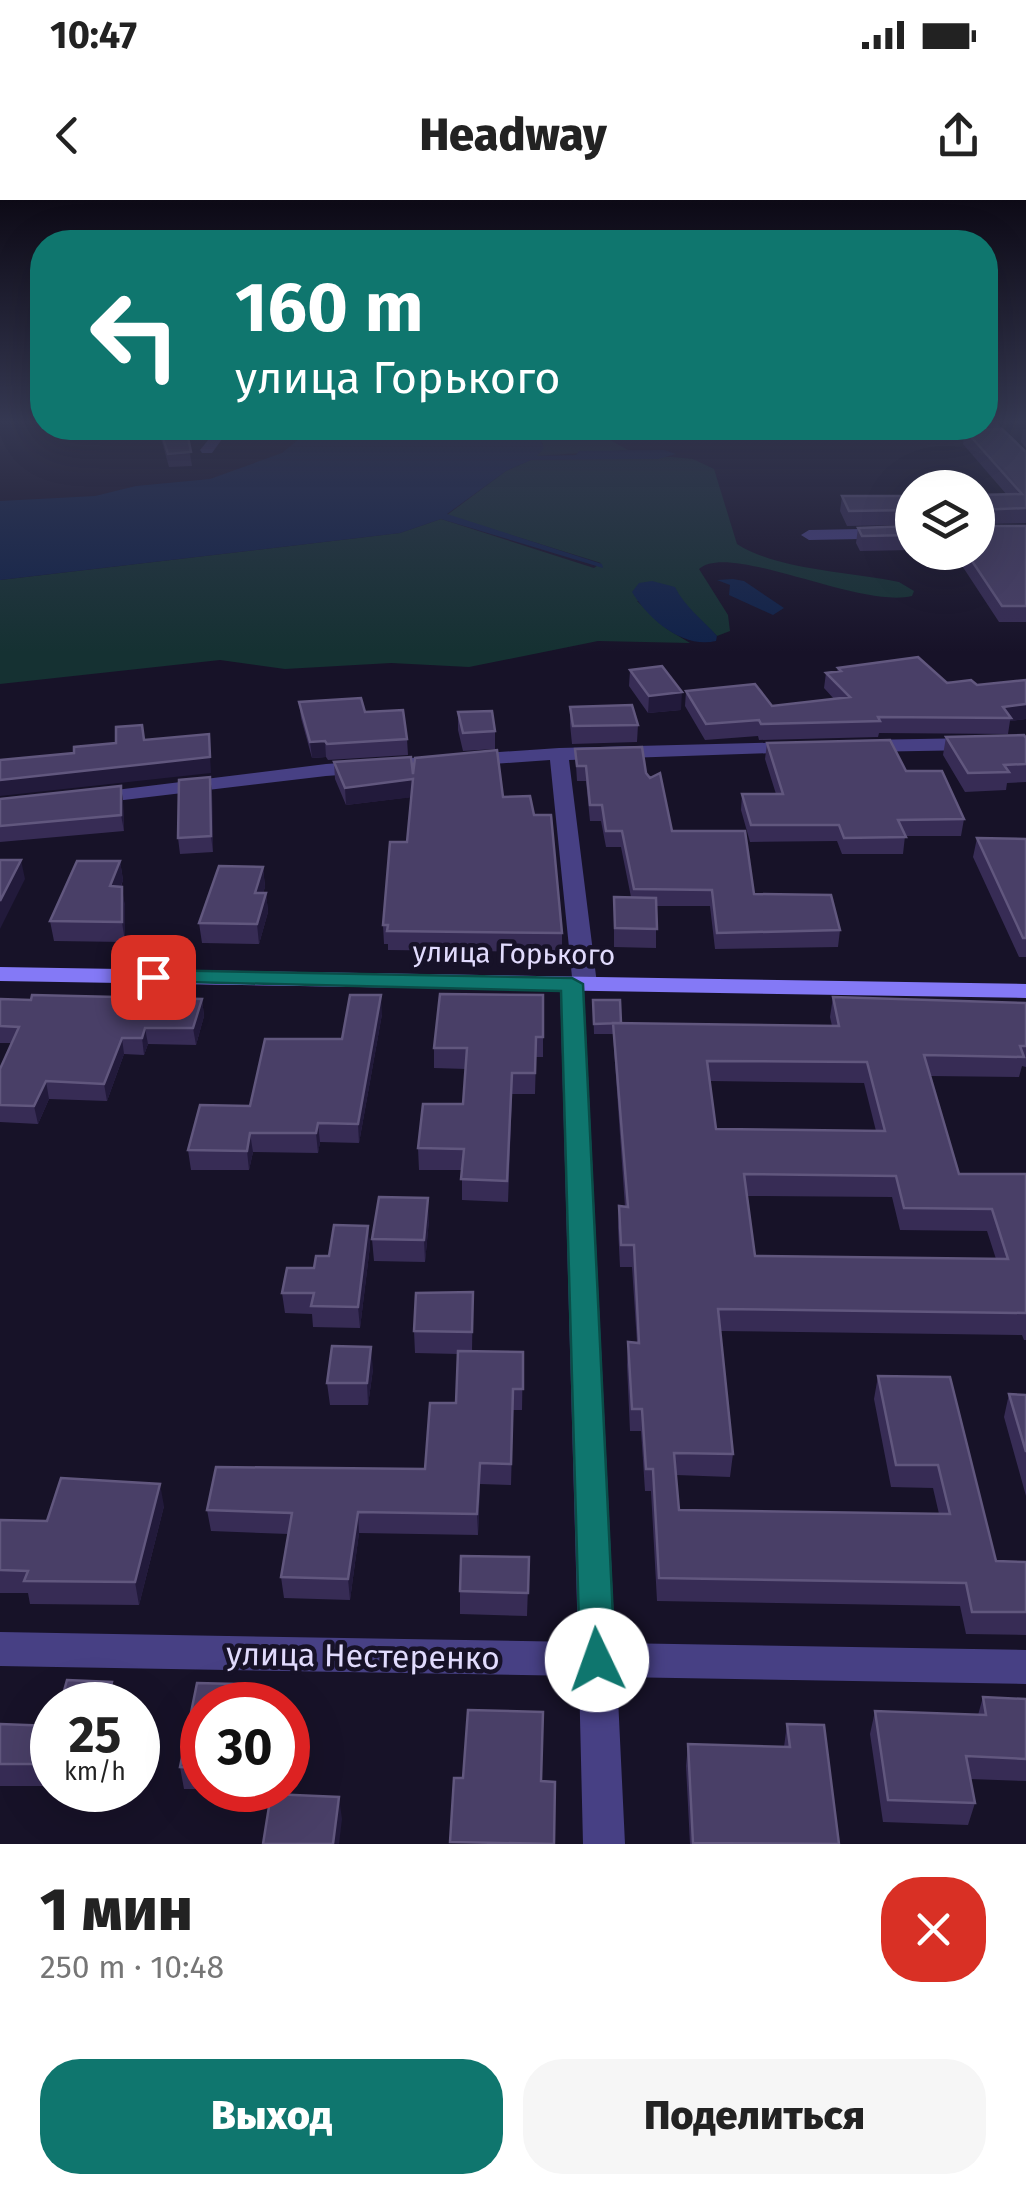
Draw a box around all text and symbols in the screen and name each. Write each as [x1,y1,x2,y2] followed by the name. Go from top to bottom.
[50,12,137,58] text: 10:47
[40,108,95,163] icon: back
[419,108,607,162] text: Headway
[931,108,986,163] icon: share
[235,266,424,350] text: 160 m
[70,270,200,400] icon: left
[235,351,561,405] text: улица Горького
[895,470,995,570] map controls
[895,470,995,570] button: layers
[111,935,196,1020] pin
[412,935,616,972] street label: улица Горького
[126,950,181,1005] icon: arrive
[545,1608,649,1712] position arrow
[226,1635,500,1677] street label: улица Нестеренко
[180,1682,310,1812] speed limit sign: 30
[69,1705,121,1765] text: 25
[64,1757,126,1787] text: km/h
[40,1874,193,1946] text: 1 мин
[881,1877,986,1982] button: close
[40,1948,224,1986] text: 250 m · 10:48
[40,2059,503,2174] button: Выход
[523,2059,986,2174] button: Поделиться

